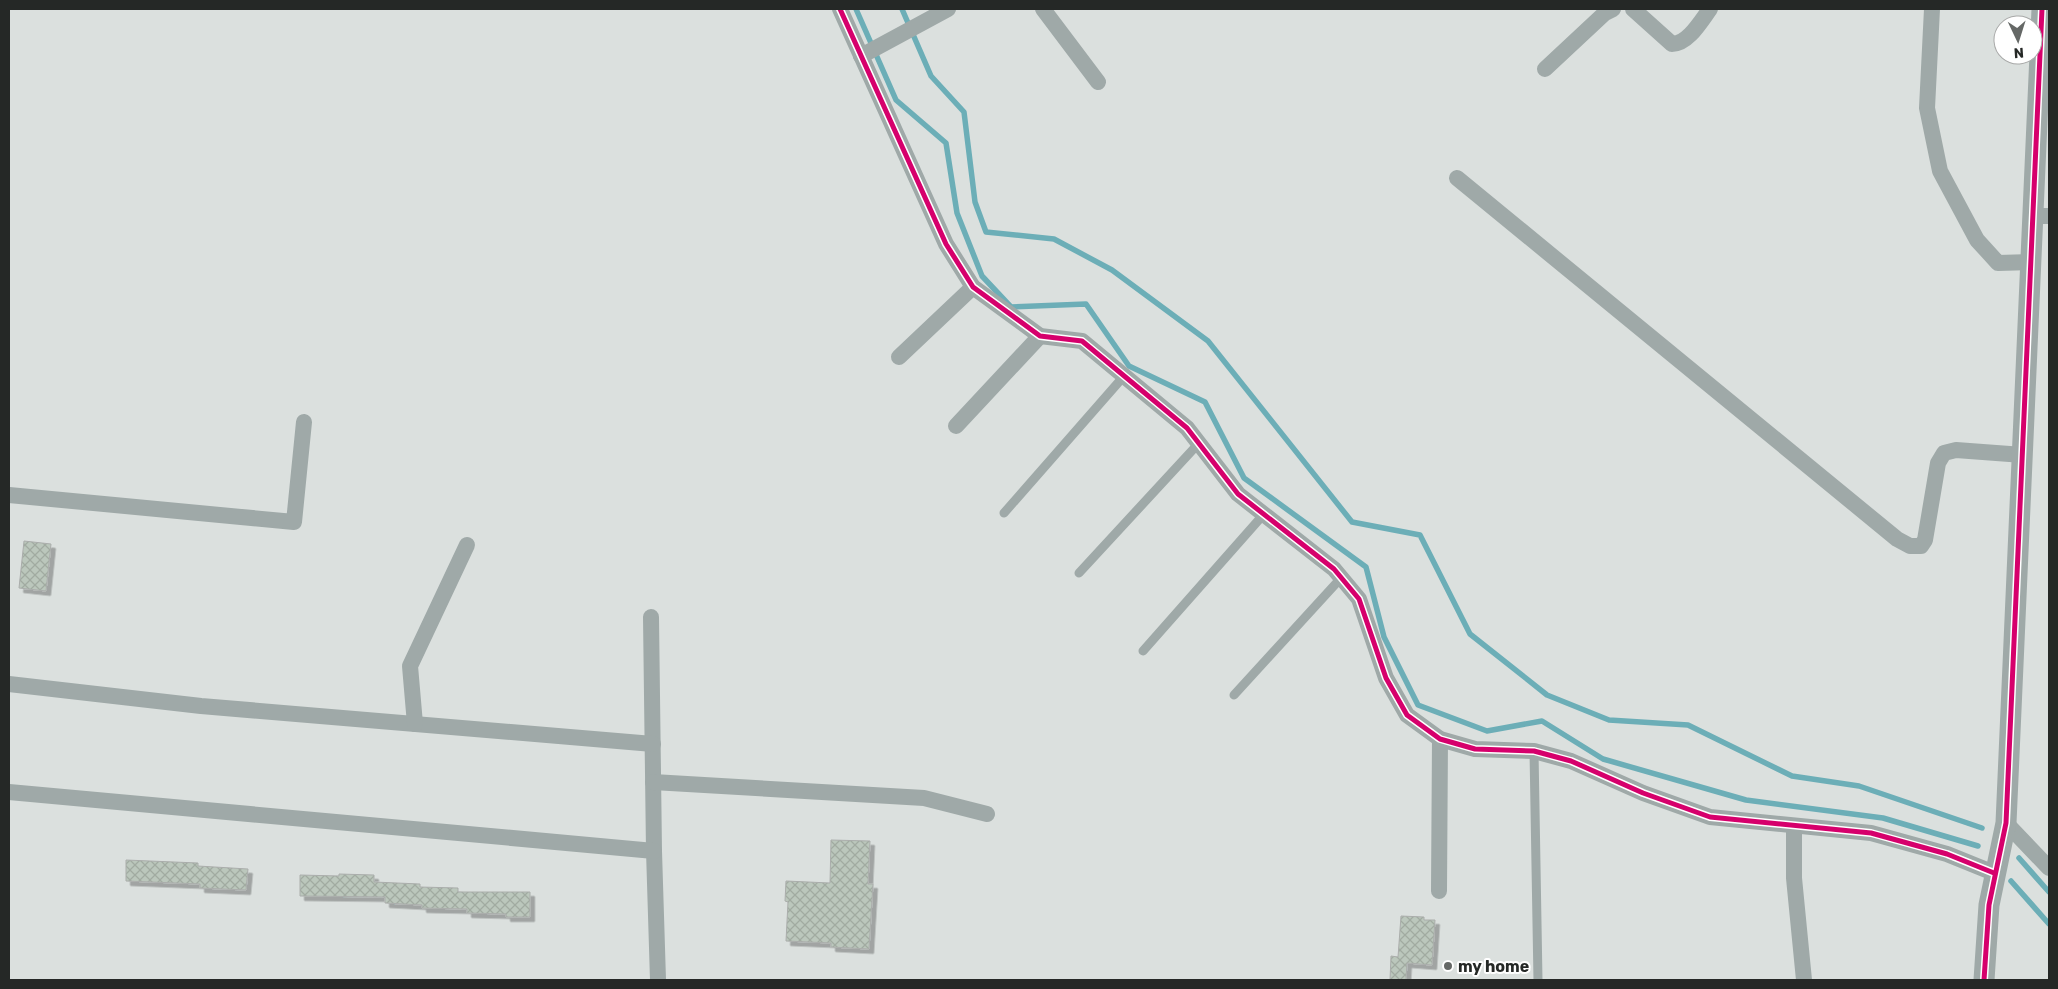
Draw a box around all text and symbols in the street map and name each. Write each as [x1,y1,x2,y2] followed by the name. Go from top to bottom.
[1993,15,2043,65] north arrow
[2013,44,2024,61] text: N
[1458,957,1529,976] place label: my home
[1442,960,1454,972] marker: my home

